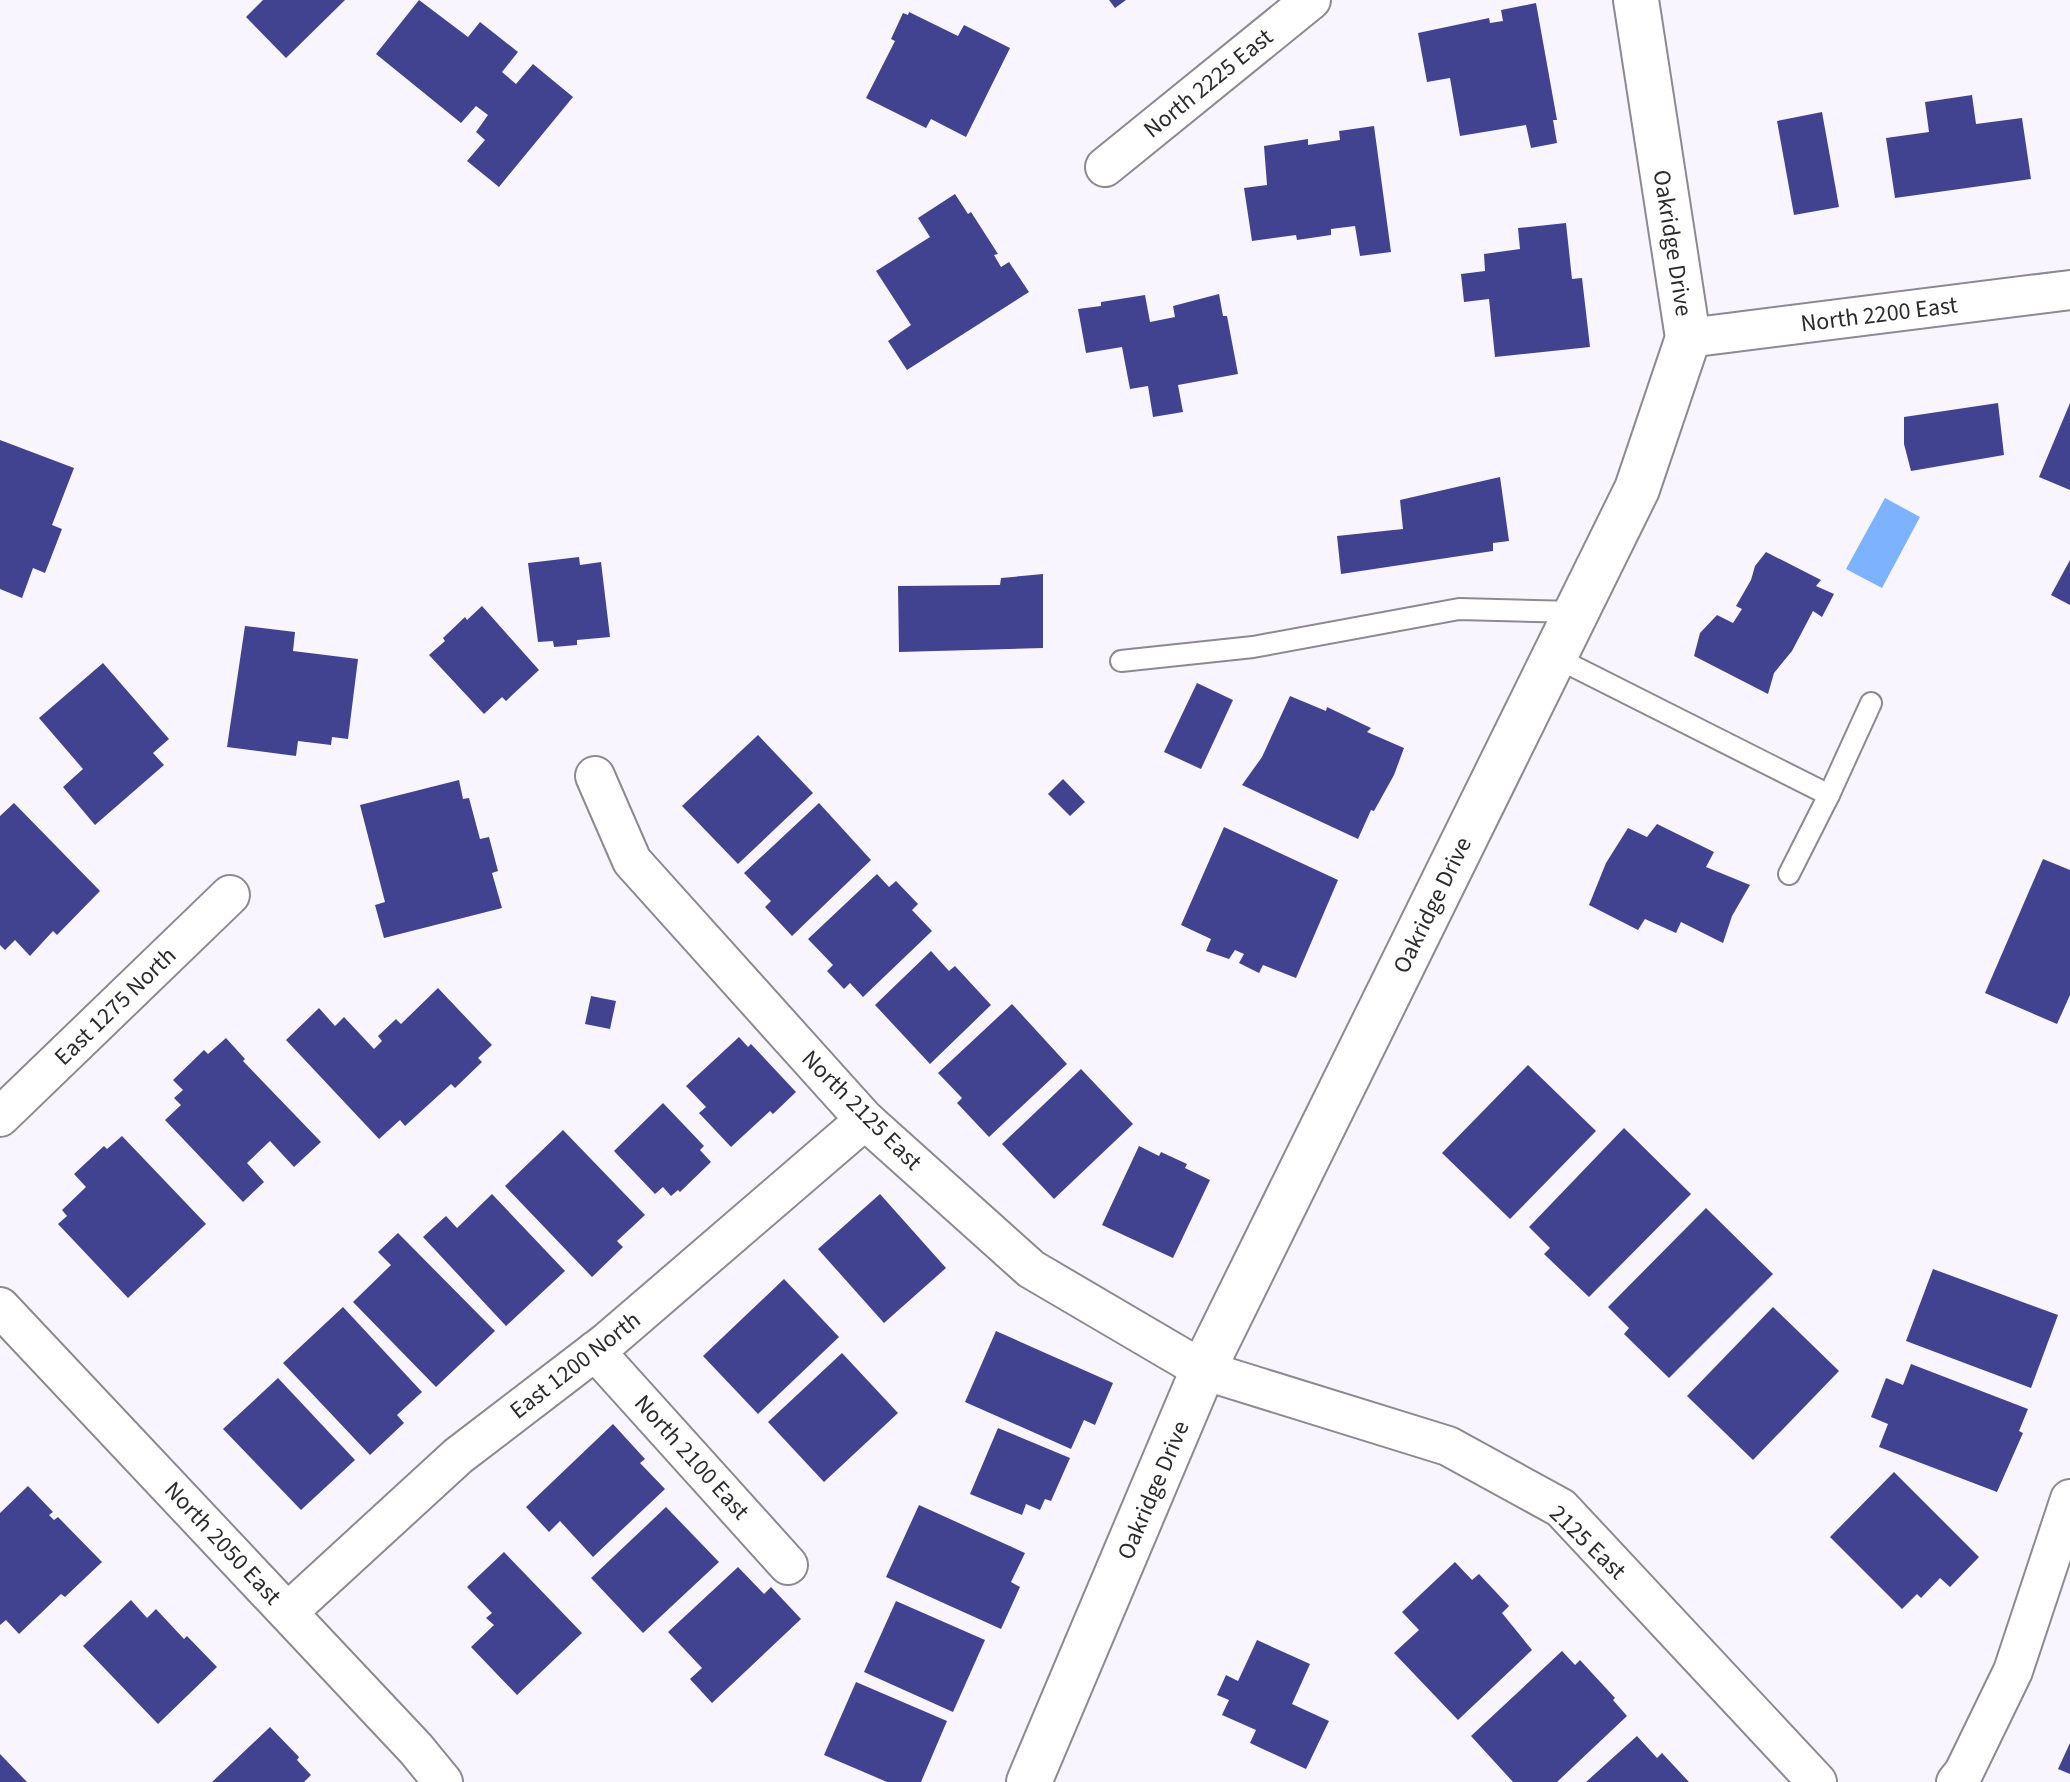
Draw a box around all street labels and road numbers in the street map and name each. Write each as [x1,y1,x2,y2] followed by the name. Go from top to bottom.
[1136,20,1281,147] street label: North 2225 East
[1644,167,1701,319] street label: Oakridge Drive
[1799,288,1959,341] street label: North 2200 East
[1384,831,1481,979] street label: Oakridge Drive
[46,939,184,1074] street label: East 1275 North
[793,1042,930,1179] street label: North 2125 East
[502,1303,648,1428] street label: East 1200 North
[626,1387,757,1528] street label: North 2100 East
[1108,1415,1198,1565] street label: Oakridge Drive
[156,1474,289,1613] street label: North 2050 East
[1541,1497,1634,1588] street label: 2125 East

